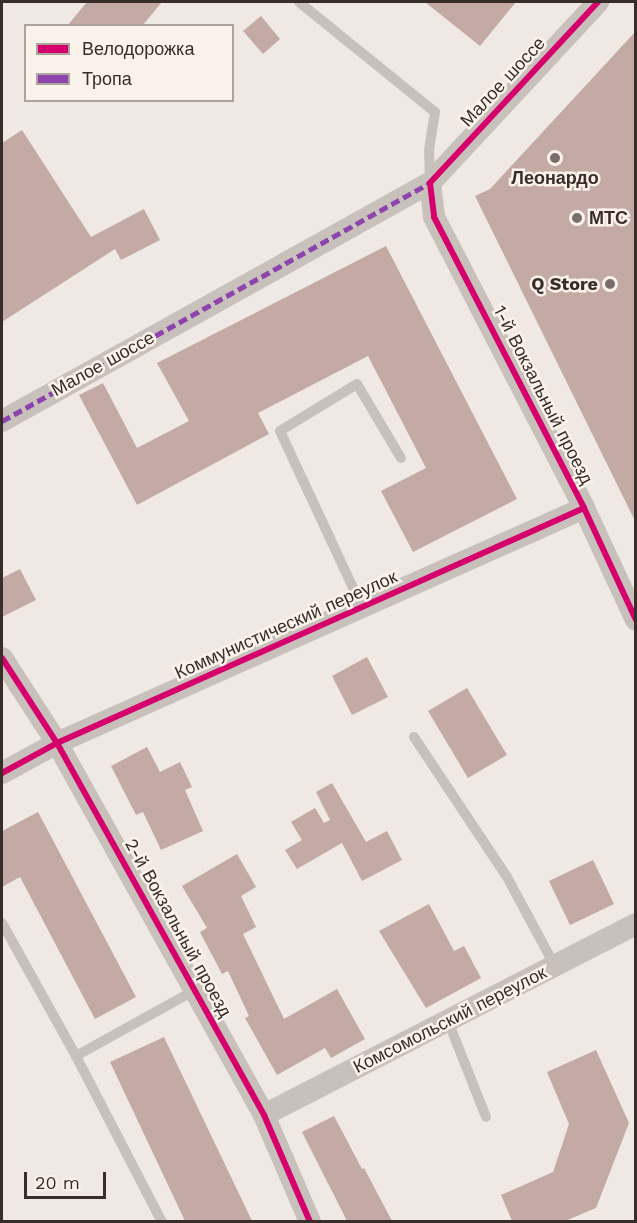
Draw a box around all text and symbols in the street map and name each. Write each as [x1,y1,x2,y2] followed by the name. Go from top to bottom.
[24,24,234,102] legend
[456,33,550,131] street label: Малое шоссе
[82,38,194,59] text: Велодорожка
[82,68,132,89] text: Тропа
[548,151,562,165] marker: Леонардо
[511,167,599,189] place label: Леонардо
[589,207,628,229] place label: МТС
[570,211,584,225] marker: МТС
[531,273,598,295] place label: Q Store
[603,277,617,291] marker: Q Store
[489,302,597,488] street label: 1-й Вокзальный проезд
[48,327,158,401] street label: Малое шоссе
[172,566,400,684] street label: Коммунистический переулок
[120,835,236,1021] street label: 2-й Вокзальный проезд
[350,962,550,1078] street label: Комсомольский переулок
[27,1160,110,1198] scale bar
[35,1172,80,1193] text: 20 m

